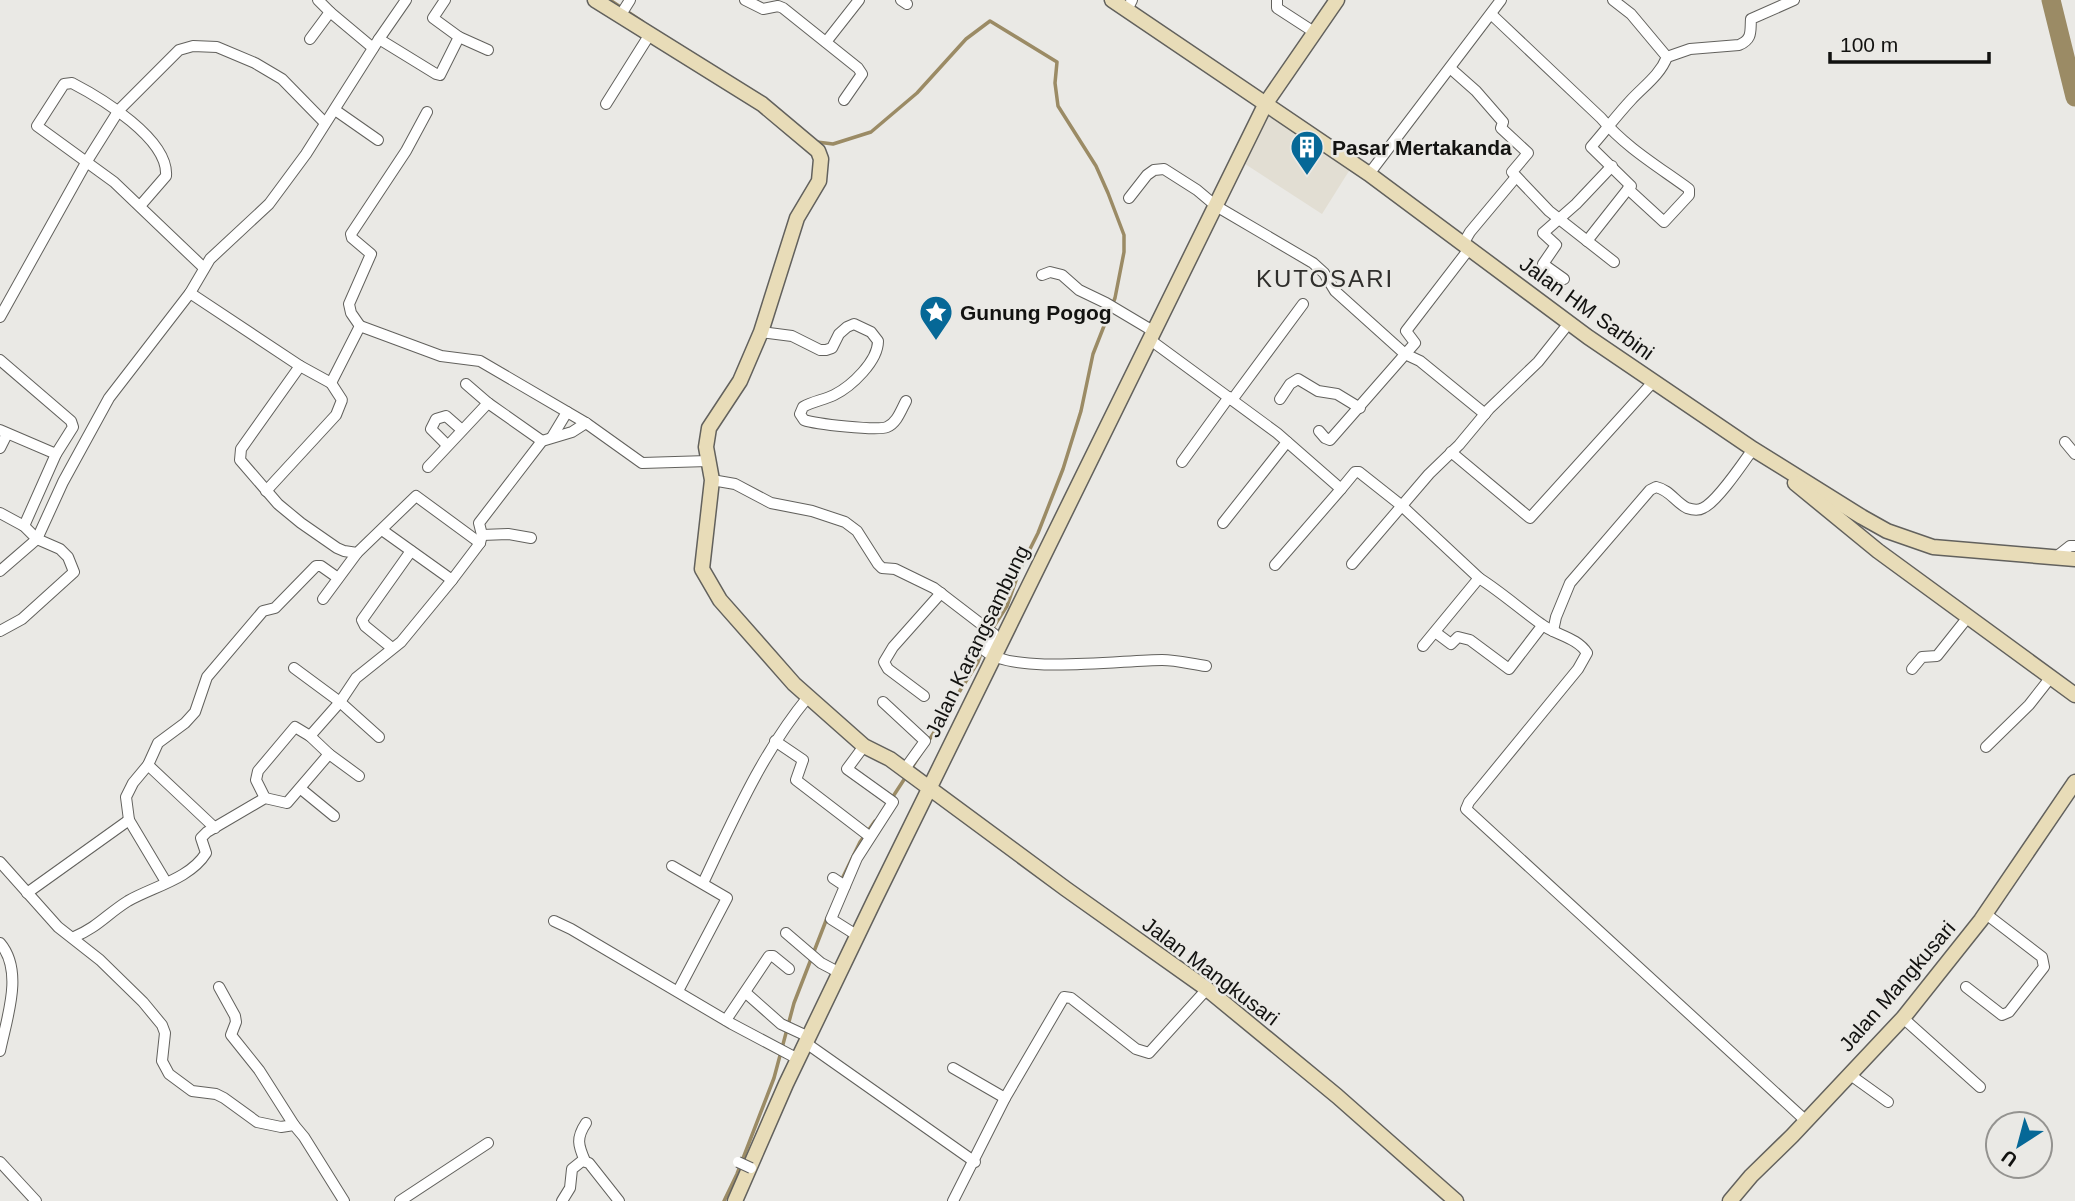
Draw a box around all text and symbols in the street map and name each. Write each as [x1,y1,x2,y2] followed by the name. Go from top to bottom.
[1830,21,1989,65] scale bar
[1840,33,1898,56] text: 100 m
[1288,128,1326,177] building icon: Pasar Mertakanda
[1332,136,1512,159] place label: Pasar Mertakanda
[1516,252,1658,364] street label: Jalan HM Sarbini
[1256,265,1394,292] district label: KUTOSARI
[917,293,955,342] place icon: Gunung Pogog
[960,301,1112,324] place label: Gunung Pogog
[921,542,1033,740] street label: Jalan Karangsambung
[1138,912,1284,1030] street label: Jalan Mangkusari
[1834,916,1960,1056] street label: Jalan Mangkusari
[1984,1110,2054,1180] north arrow
[1998,1146,2021,1171] text: U

